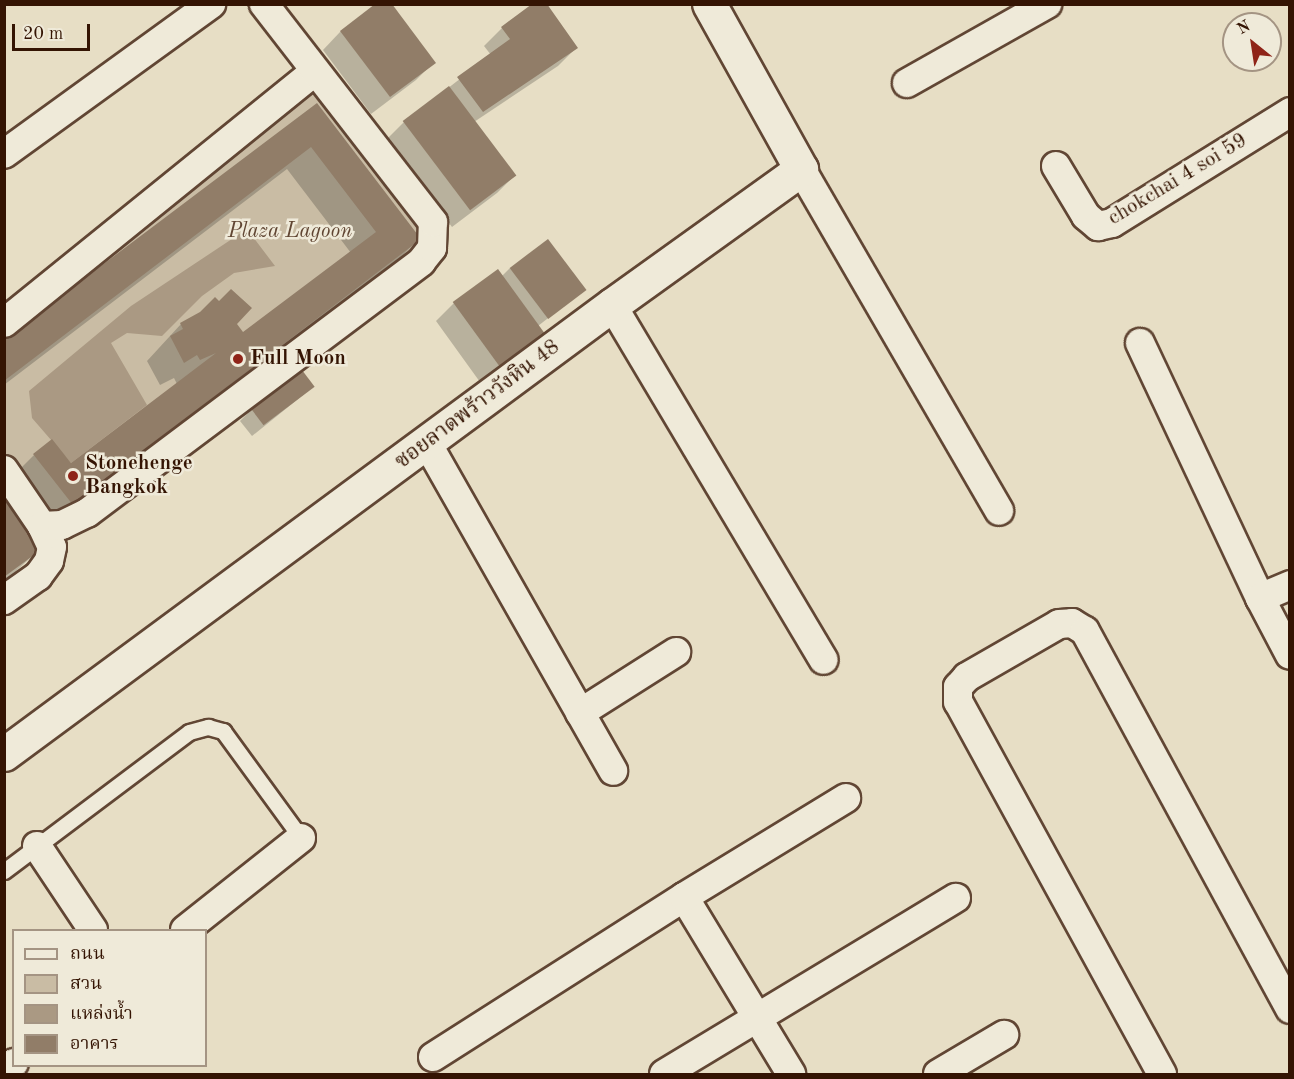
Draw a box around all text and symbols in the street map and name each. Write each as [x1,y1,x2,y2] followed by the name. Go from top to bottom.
[15,12,93,50] scale bar
[1222,12,1282,72] north arrow
[1235,18,1253,38] text: N
[23,25,63,43] text: 20 m
[1104,129,1252,231] street label: chokchai 4 soi 59
[228,219,352,245] park label: Plaza Lagoon
[391,335,565,475] street label: ซอยลาดพร้าววังหิน 48
[250,346,346,372] place label: Full Moon
[231,352,245,366] marker: Full Moon
[85,451,193,501] place label: Stonehenge Bangkok
[66,469,80,483] marker: Stonehenge Bangkok
[12,929,207,1067] legend
[70,945,105,963] text: ถนน
[70,975,102,993] text: สวน
[70,1005,133,1023] text: แหล่งน้ำ
[70,1035,119,1053] text: อาคาร

